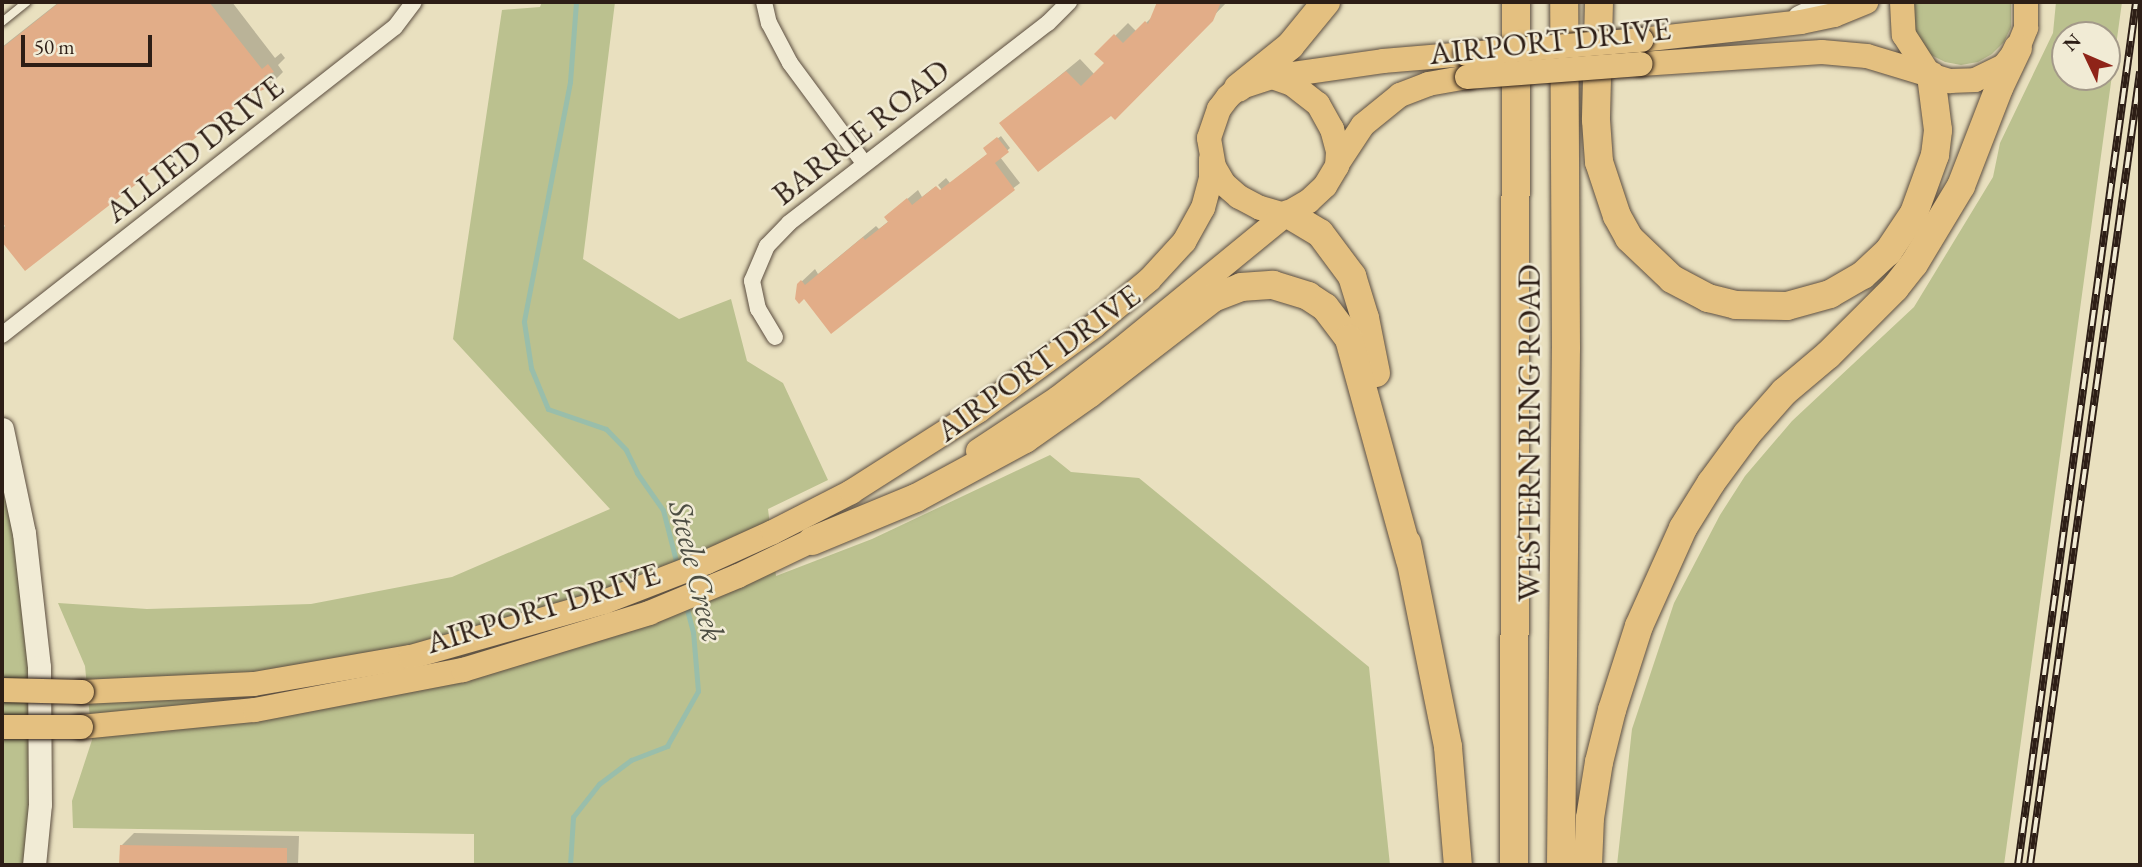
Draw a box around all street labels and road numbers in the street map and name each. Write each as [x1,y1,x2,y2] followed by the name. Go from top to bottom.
[1427,9,1673,73] street label: AIRPORT DRIVE
[765,51,957,213] street label: BARRIE ROAD
[97,67,291,231] street label: ALLIED DRIVE
[1510,264,1548,602] street label: WESTERN RING ROAD
[929,276,1147,450] street label: AIRPORT DRIVE
[421,554,665,662] street label: AIRPORT DRIVE

